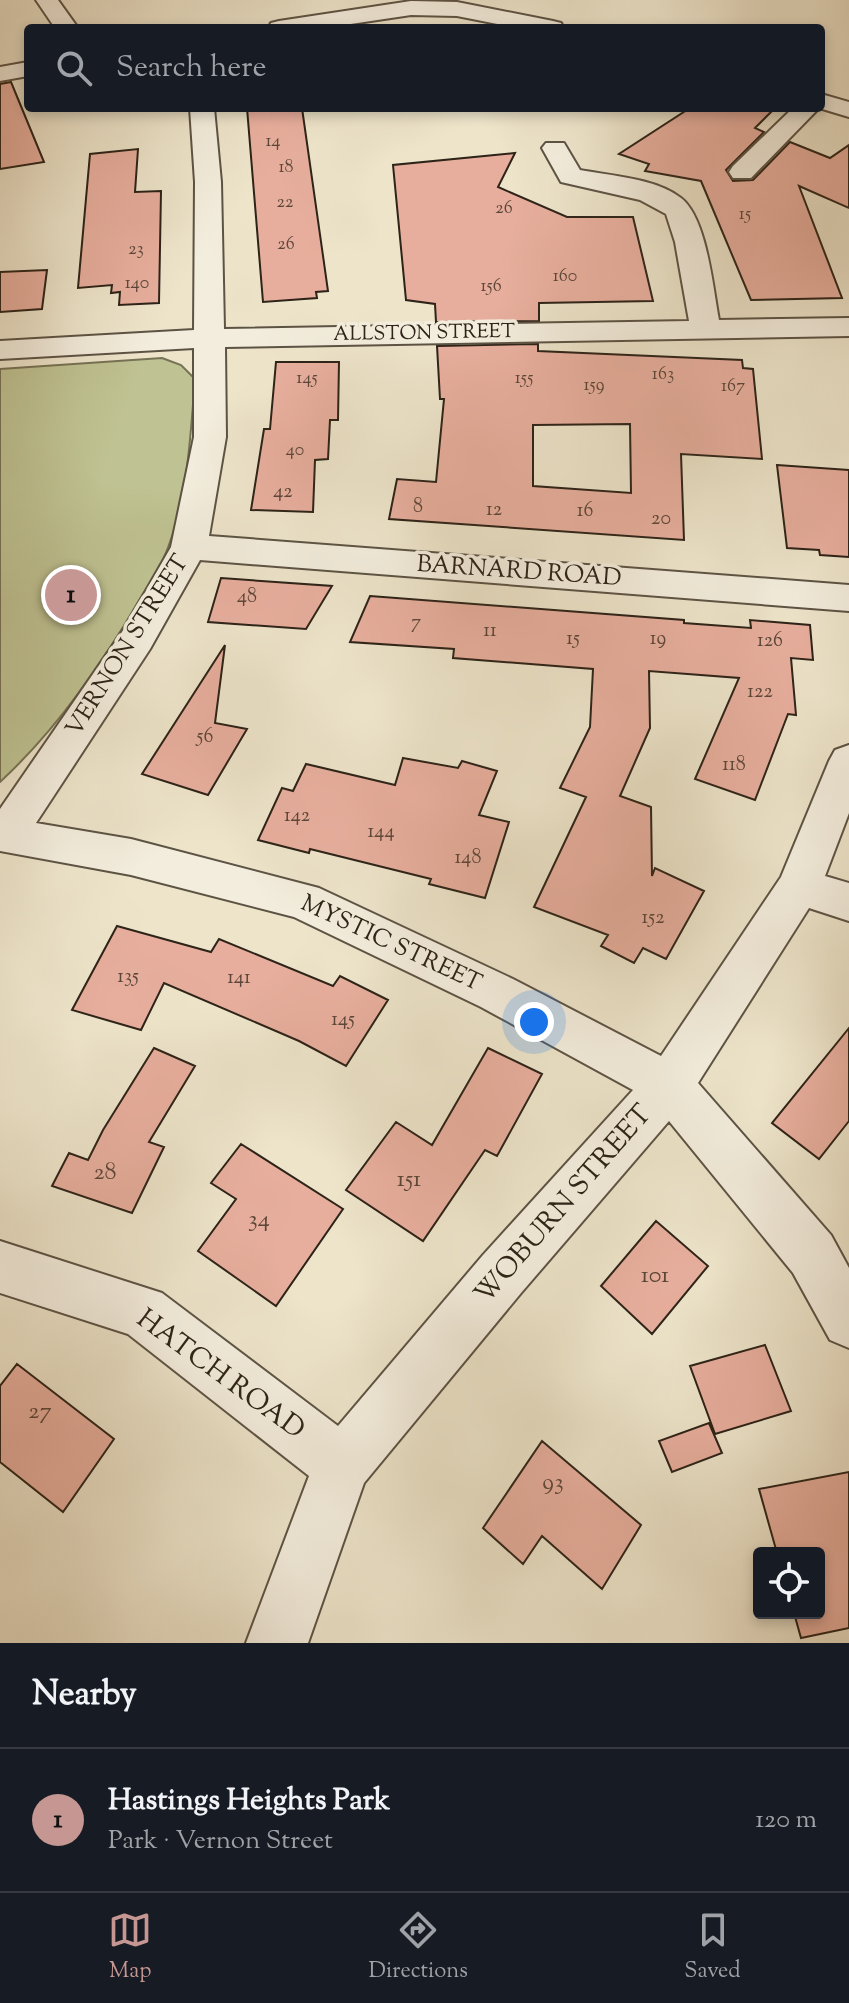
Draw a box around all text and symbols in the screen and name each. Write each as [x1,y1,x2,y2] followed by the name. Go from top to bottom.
[24,24,825,112] search box
[52,46,96,90] icon: search
[116,47,266,90] text: Search here
[265,129,281,155] house number: 14
[278,155,294,181] house number: 18
[277,190,294,216] house number: 22
[495,196,513,222] house number: 26
[739,202,751,228] house number: 15
[277,232,295,258] house number: 26
[128,237,144,263] house number: 23
[553,264,577,290] house number: 160
[125,271,149,297] house number: 140
[480,274,502,300] house number: 156
[333,318,515,350] street label: ALLSTON STREET
[652,362,674,388] house number: 163
[296,366,318,392] house number: 145
[515,366,533,392] house number: 155
[583,373,605,399] house number: 159
[721,374,745,400] house number: 167
[286,438,304,464] house number: 40
[273,478,293,507] house number: 42
[413,493,423,522] house number: 8
[486,496,502,525] house number: 12
[577,497,593,526] house number: 16
[651,505,671,534] house number: 20
[58,548,198,744] street label: VERNON STREET
[415,548,623,596] street label: BARNARD ROAD
[45,565,97,625] pin: 1
[237,583,257,612] house number: 48
[411,609,421,638] house number: 7
[483,617,497,646] house number: 11
[566,625,580,654] house number: 15
[650,625,666,654] house number: 19
[757,627,783,656] house number: 126
[747,678,773,707] house number: 122
[196,723,213,752] house number: 56
[722,751,746,780] house number: 118
[284,802,310,831] house number: 142
[368,818,394,847] house number: 144
[455,844,481,873] house number: 148
[295,887,487,1001] street label: MYSTIC STREET
[642,904,665,933] house number: 152
[117,963,139,992] house number: 135
[227,964,251,993] house number: 141
[514,1002,554,1042] your location
[331,1006,355,1035] house number: 145
[466,1096,662,1314] street label: WOBURN STREET
[93,1156,117,1190] house number: 28
[397,1163,421,1197] house number: 151
[248,1203,270,1237] house number: 34
[641,1259,669,1293] house number: 101
[128,1300,312,1450] street label: HATCH ROAD
[28,1395,52,1429] house number: 27
[542,1466,564,1500] house number: 93
[753,1547,825,1619] map controls
[753,1547,825,1619] button: locate
[32,1671,137,1720] text: Nearby
[108,1780,390,1823] text: Hastings Heights Park
[54,1802,62,1839] text: 1
[755,1802,817,1839] text: 120 m
[108,1823,333,1860] text: Park · Vernon Street
[108,1908,152,1988] tab: Map
[369,1908,468,1988] tab: Directions
[684,1908,741,1988] tab: Saved

